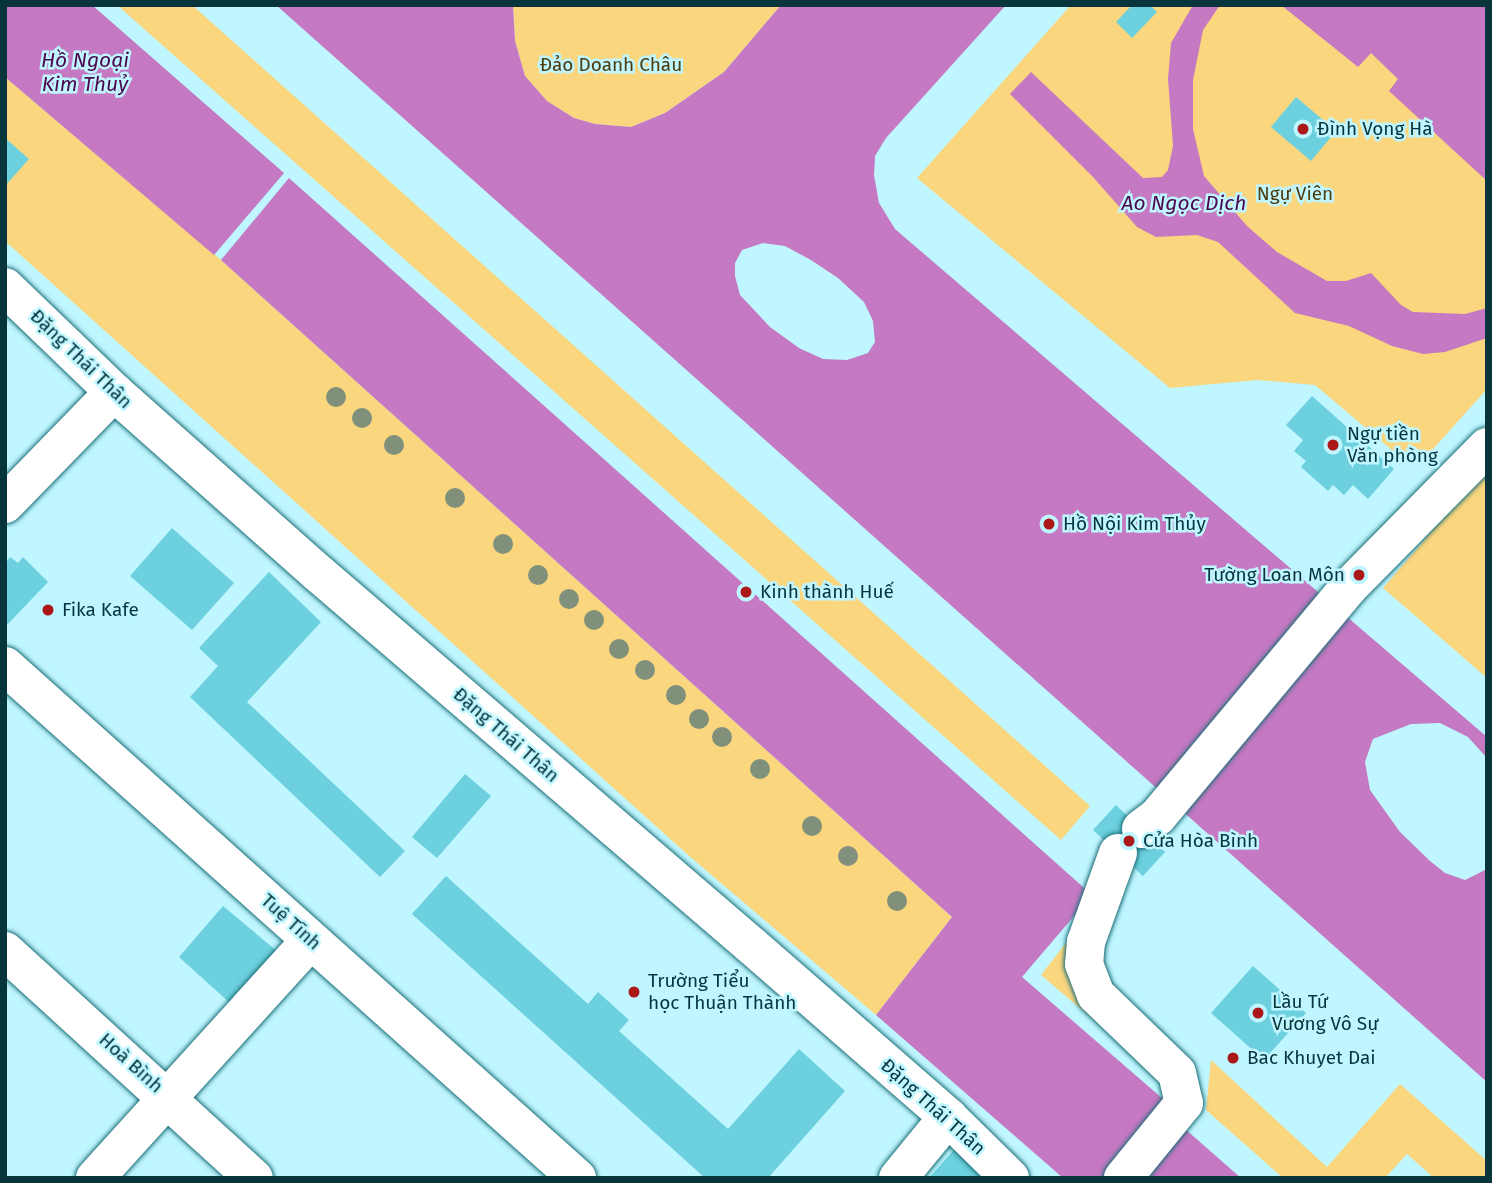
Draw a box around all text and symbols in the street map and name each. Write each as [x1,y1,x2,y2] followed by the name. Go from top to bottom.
[41,47,129,97] water label: Hồ Ngoại Kim Thuỷ
[540,54,682,76] park label: Đảo Doanh Châu
[1317,118,1433,140] place label: Đình Vọng Hà
[1295,121,1311,137] marker: Đình Vọng Hà
[1257,183,1333,205] park label: Ngự Viên
[1122,190,1246,216] water label: Ao Ngọc Dịch
[25,305,137,413] street label: Đặng Thái Thân
[1347,423,1438,467] place label: Ngự tiền Văn phòng
[1325,437,1341,453] marker: Ngự tiền Văn phòng
[1063,513,1206,535] place label: Hồ Nội Kim Thủy
[1041,516,1057,532] marker: Hồ Nội Kim Thủy
[1204,564,1345,586] place label: Tường Loan Môn
[1351,567,1367,583] marker: Tường Loan Môn
[760,581,894,603] place label: Kinh thành Huế
[738,584,754,600] marker: Kinh thành Huế
[62,599,139,621] place label: Fika Kafe
[40,602,56,618] marker: Fika Kafe
[448,683,564,787] street label: Đặng Thái Thân
[1143,830,1258,852] place label: Cửa Hòa Bình
[1121,833,1137,849] marker: Cửa Hòa Bình
[256,889,326,955] street label: Tuệ Tĩnh
[648,970,796,1014] place label: Trường Tiểu học Thuận Thành
[626,984,642,1000] marker: Trường Tiểu học Thuận Thành
[1272,991,1379,1035] place label: Lầu Tứ Vương Vô Sự
[1250,1005,1266,1021] marker: Lầu Tứ Vương Vô Sự
[94,1028,168,1098] street label: Hoà Bình
[1247,1047,1376,1069] place label: Bac Khuyet Dai
[1225,1050,1241,1066] marker: Bac Khuyet Dai
[876,1054,990,1160] street label: Đặng Thái Thân

